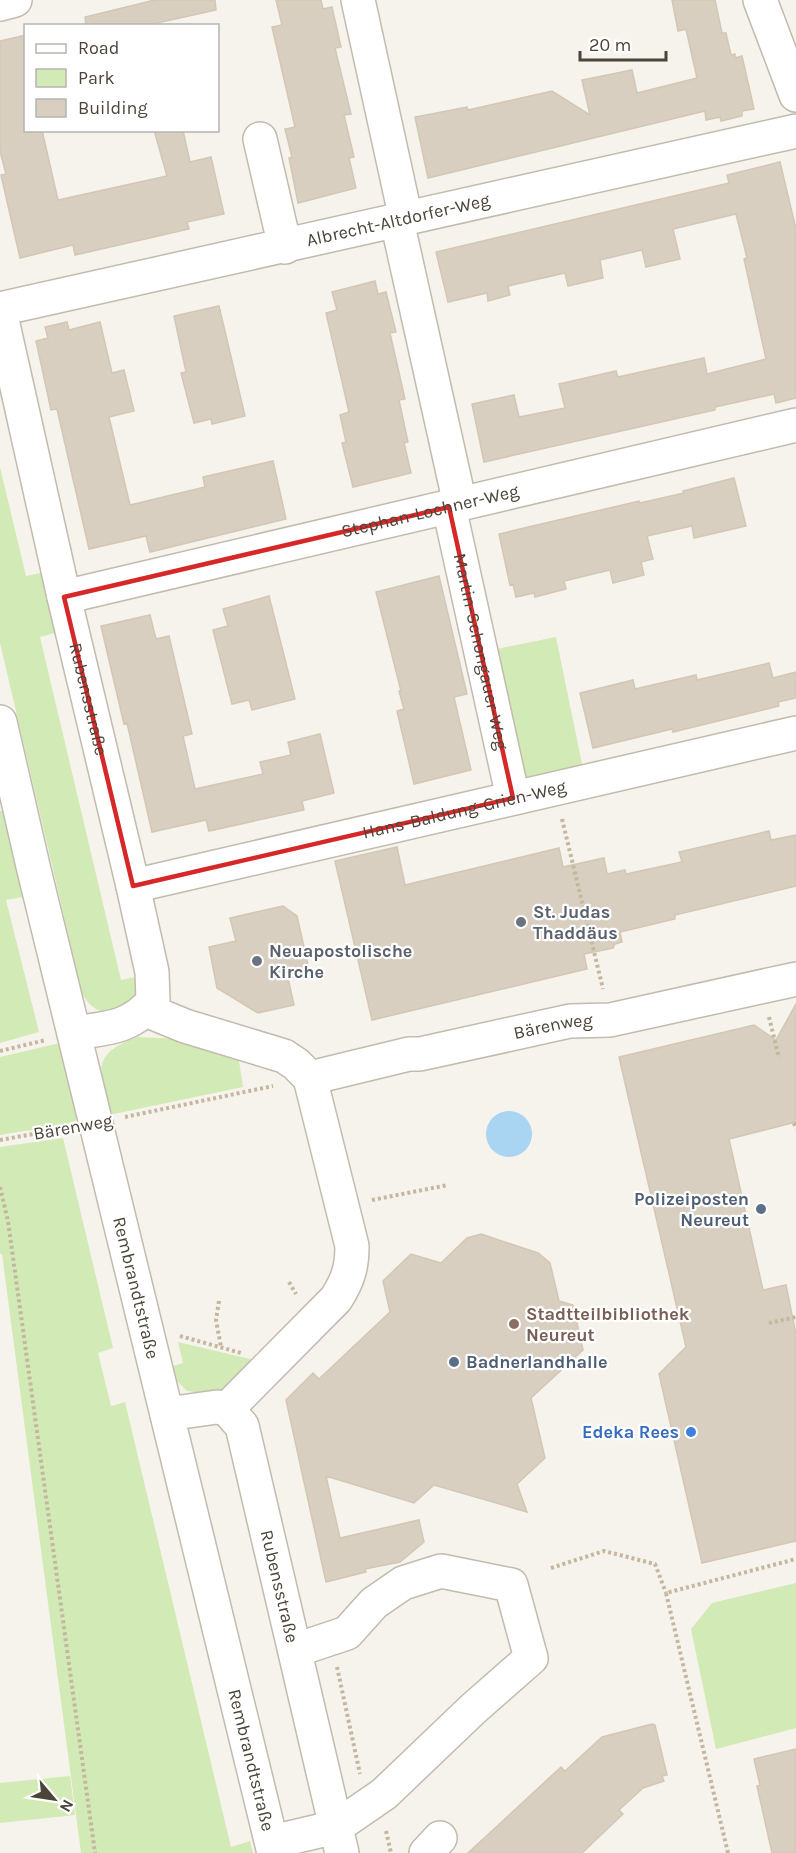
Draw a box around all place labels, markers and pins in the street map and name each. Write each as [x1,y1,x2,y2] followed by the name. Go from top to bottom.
[533,901,618,944] place label: St. Judas Thaddäus
[514,915,528,929] marker: St. Judas Thaddäus
[269,940,412,983] place label: Neuapostolische Kirche
[250,954,264,968] marker: Neuapostolische Kirche
[634,1188,749,1231] place label: Polizeiposten Neureut
[754,1202,768,1216] marker: Polizeiposten Neureut
[526,1303,690,1346] place label: Stadtteilbibliothek Neureut
[507,1317,521,1331] marker: Stadtteilbibliothek Neureut
[466,1351,608,1373] place label: Badnerlandhalle
[447,1355,461,1369] marker: Badnerlandhalle
[582,1421,679,1443] place label: Edeka Rees
[684,1425,698,1439] marker: Edeka Rees

